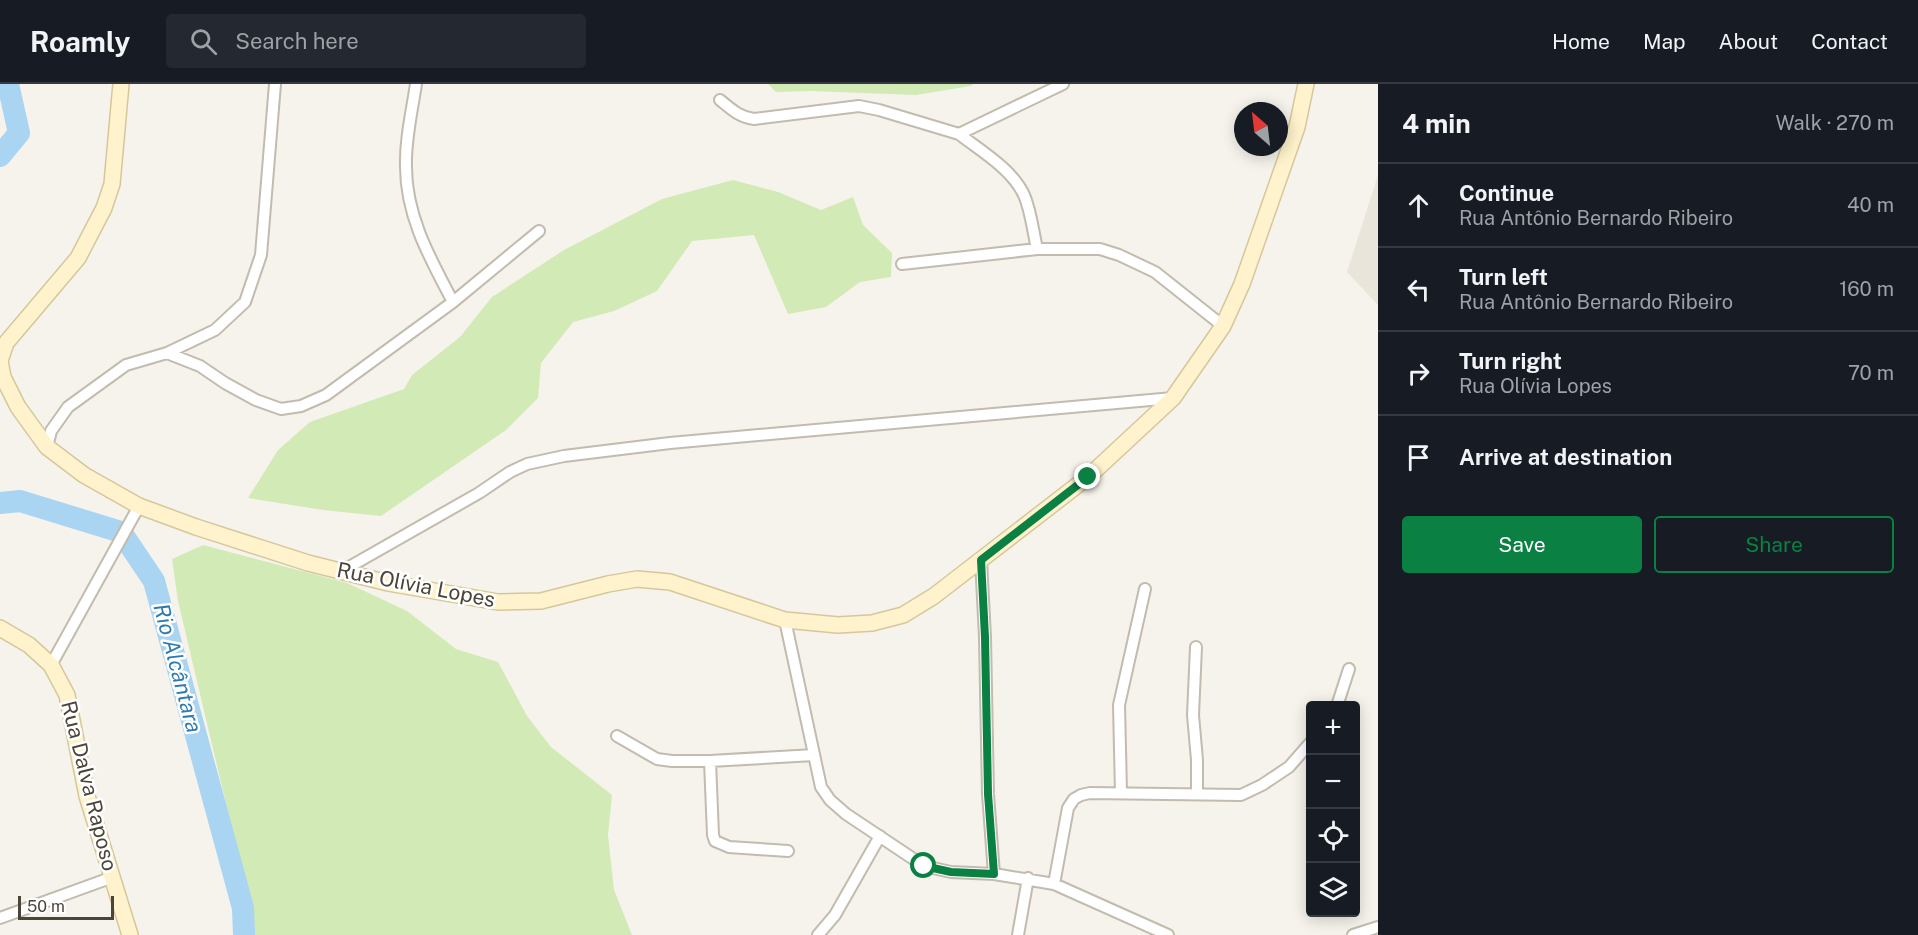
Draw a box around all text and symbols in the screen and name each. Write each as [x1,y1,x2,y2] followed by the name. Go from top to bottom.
[166,14,586,68] search box
[30,25,130,58] text: Roamly
[187,25,220,58] icon: search
[235,28,359,54] text: Search here
[1552,29,1610,54] text: Home
[1643,29,1686,54] text: Map
[1719,29,1778,54] text: About
[1811,29,1888,54] text: Contact
[1234,102,1288,156] north arrow
[1402,108,1471,139] text: 4 min
[1775,111,1894,135] text: Walk · 270 m
[1459,180,1554,206] text: Continue
[1402,189,1435,222] icon: ahead
[1847,193,1894,217] text: 40 m
[1459,206,1733,230] text: Rua Antônio Bernardo Ribeiro
[1459,264,1548,290] text: Turn left
[1402,273,1435,306] icon: left
[1839,277,1894,301] text: 160 m
[1459,290,1733,314] text: Rua Antônio Bernardo Ribeiro
[1459,348,1562,374] text: Turn right
[1402,357,1435,390] icon: right
[1848,361,1894,385] text: 70 m
[1459,374,1612,398] text: Rua Olívia Lopes
[1402,441,1435,474] icon: arrive
[1459,444,1672,470] text: Arrive at destination
[1074,463,1100,489] route end
[1402,516,1642,573] button: Save
[1654,516,1894,573] button: Share
[335,557,497,612] street label: Rua Olívia Lopes
[148,601,208,735] water label: Rio Alcântara
[56,698,123,874] street label: Rua Dalva Raposo
[1306,701,1360,917] map controls
[1306,701,1360,755] button: +
[1306,755,1360,809] button: −
[1306,809,1360,863] button: locate
[910,852,936,878] route start
[1306,863,1360,917] button: layers
[18,893,114,920] scale bar
[27,897,65,916] text: 50 m

